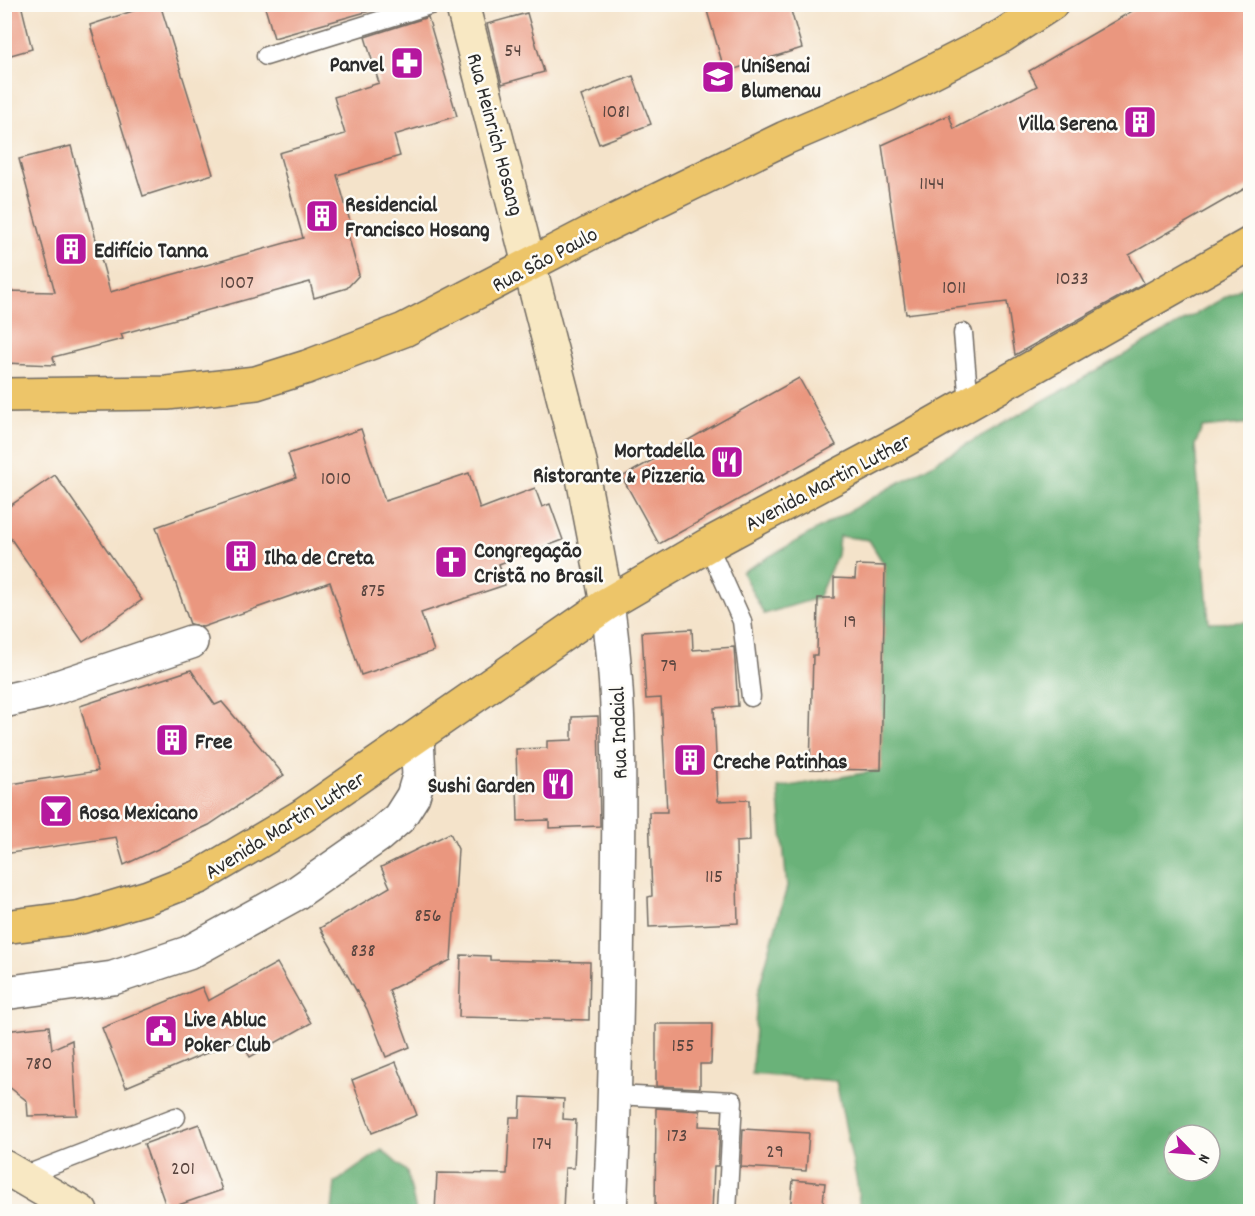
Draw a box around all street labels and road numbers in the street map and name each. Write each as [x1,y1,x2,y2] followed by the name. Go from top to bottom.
[457,50,530,220] street label: Rua Heinrich Hosang
[487,220,604,302] street label: Rua São Paulo
[740,427,918,541] street label: Avenida Martin Luther
[603,686,638,780] street label: Rua Indaial
[200,765,373,889] street label: Avenida Martin Luther

